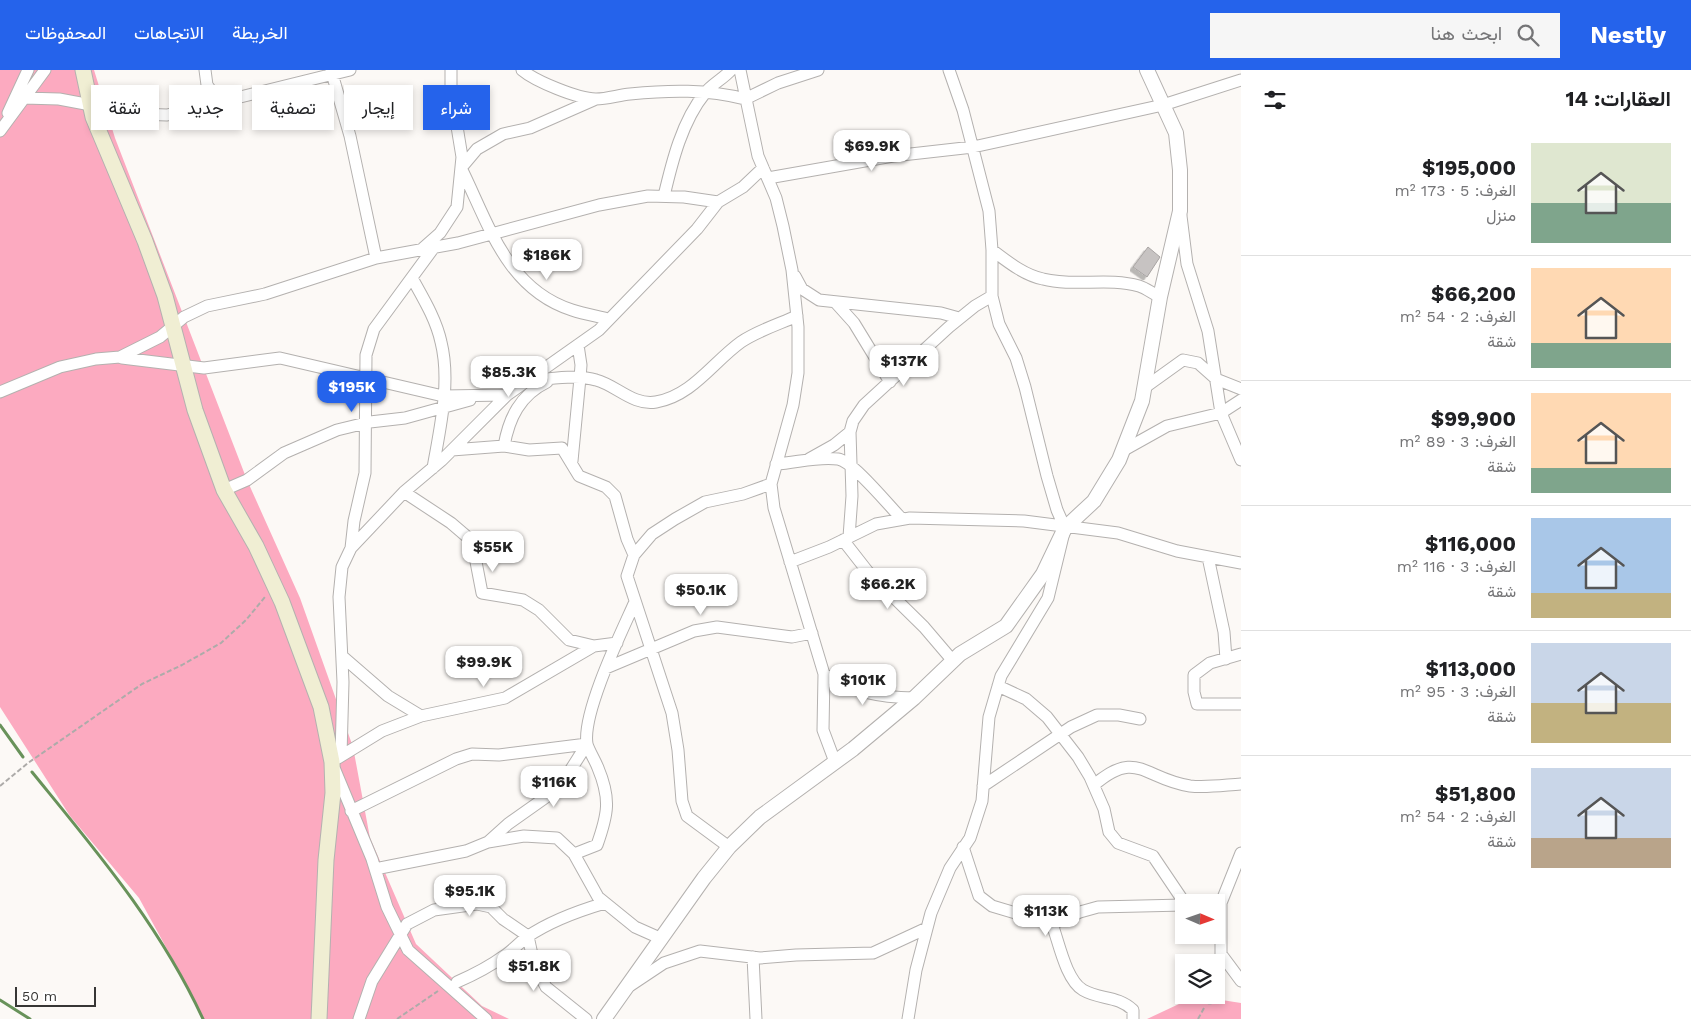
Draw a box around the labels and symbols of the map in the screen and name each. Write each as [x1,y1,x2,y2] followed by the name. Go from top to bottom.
[831,129,913,172] pin: $69.9K
[512,238,582,281] pin: $186K
[869,344,939,387] pin: $137K
[468,356,550,398] pin: $85.3K
[317,370,387,413] pin: $195K
[463,530,523,573] pin: $55K
[847,568,929,610] pin: $66.2K
[660,574,742,616] pin: $50.1K
[443,646,525,688] pin: $99.9K
[828,664,898,706] pin: $101K
[519,766,589,808] pin: $116K
[429,874,511,917] pin: $95.1K
[1011,894,1081,937] pin: $113K
[1175,894,1225,944] north arrow
[493,950,575,992] pin: $51.8K
[15,984,96,1007] scale bar

